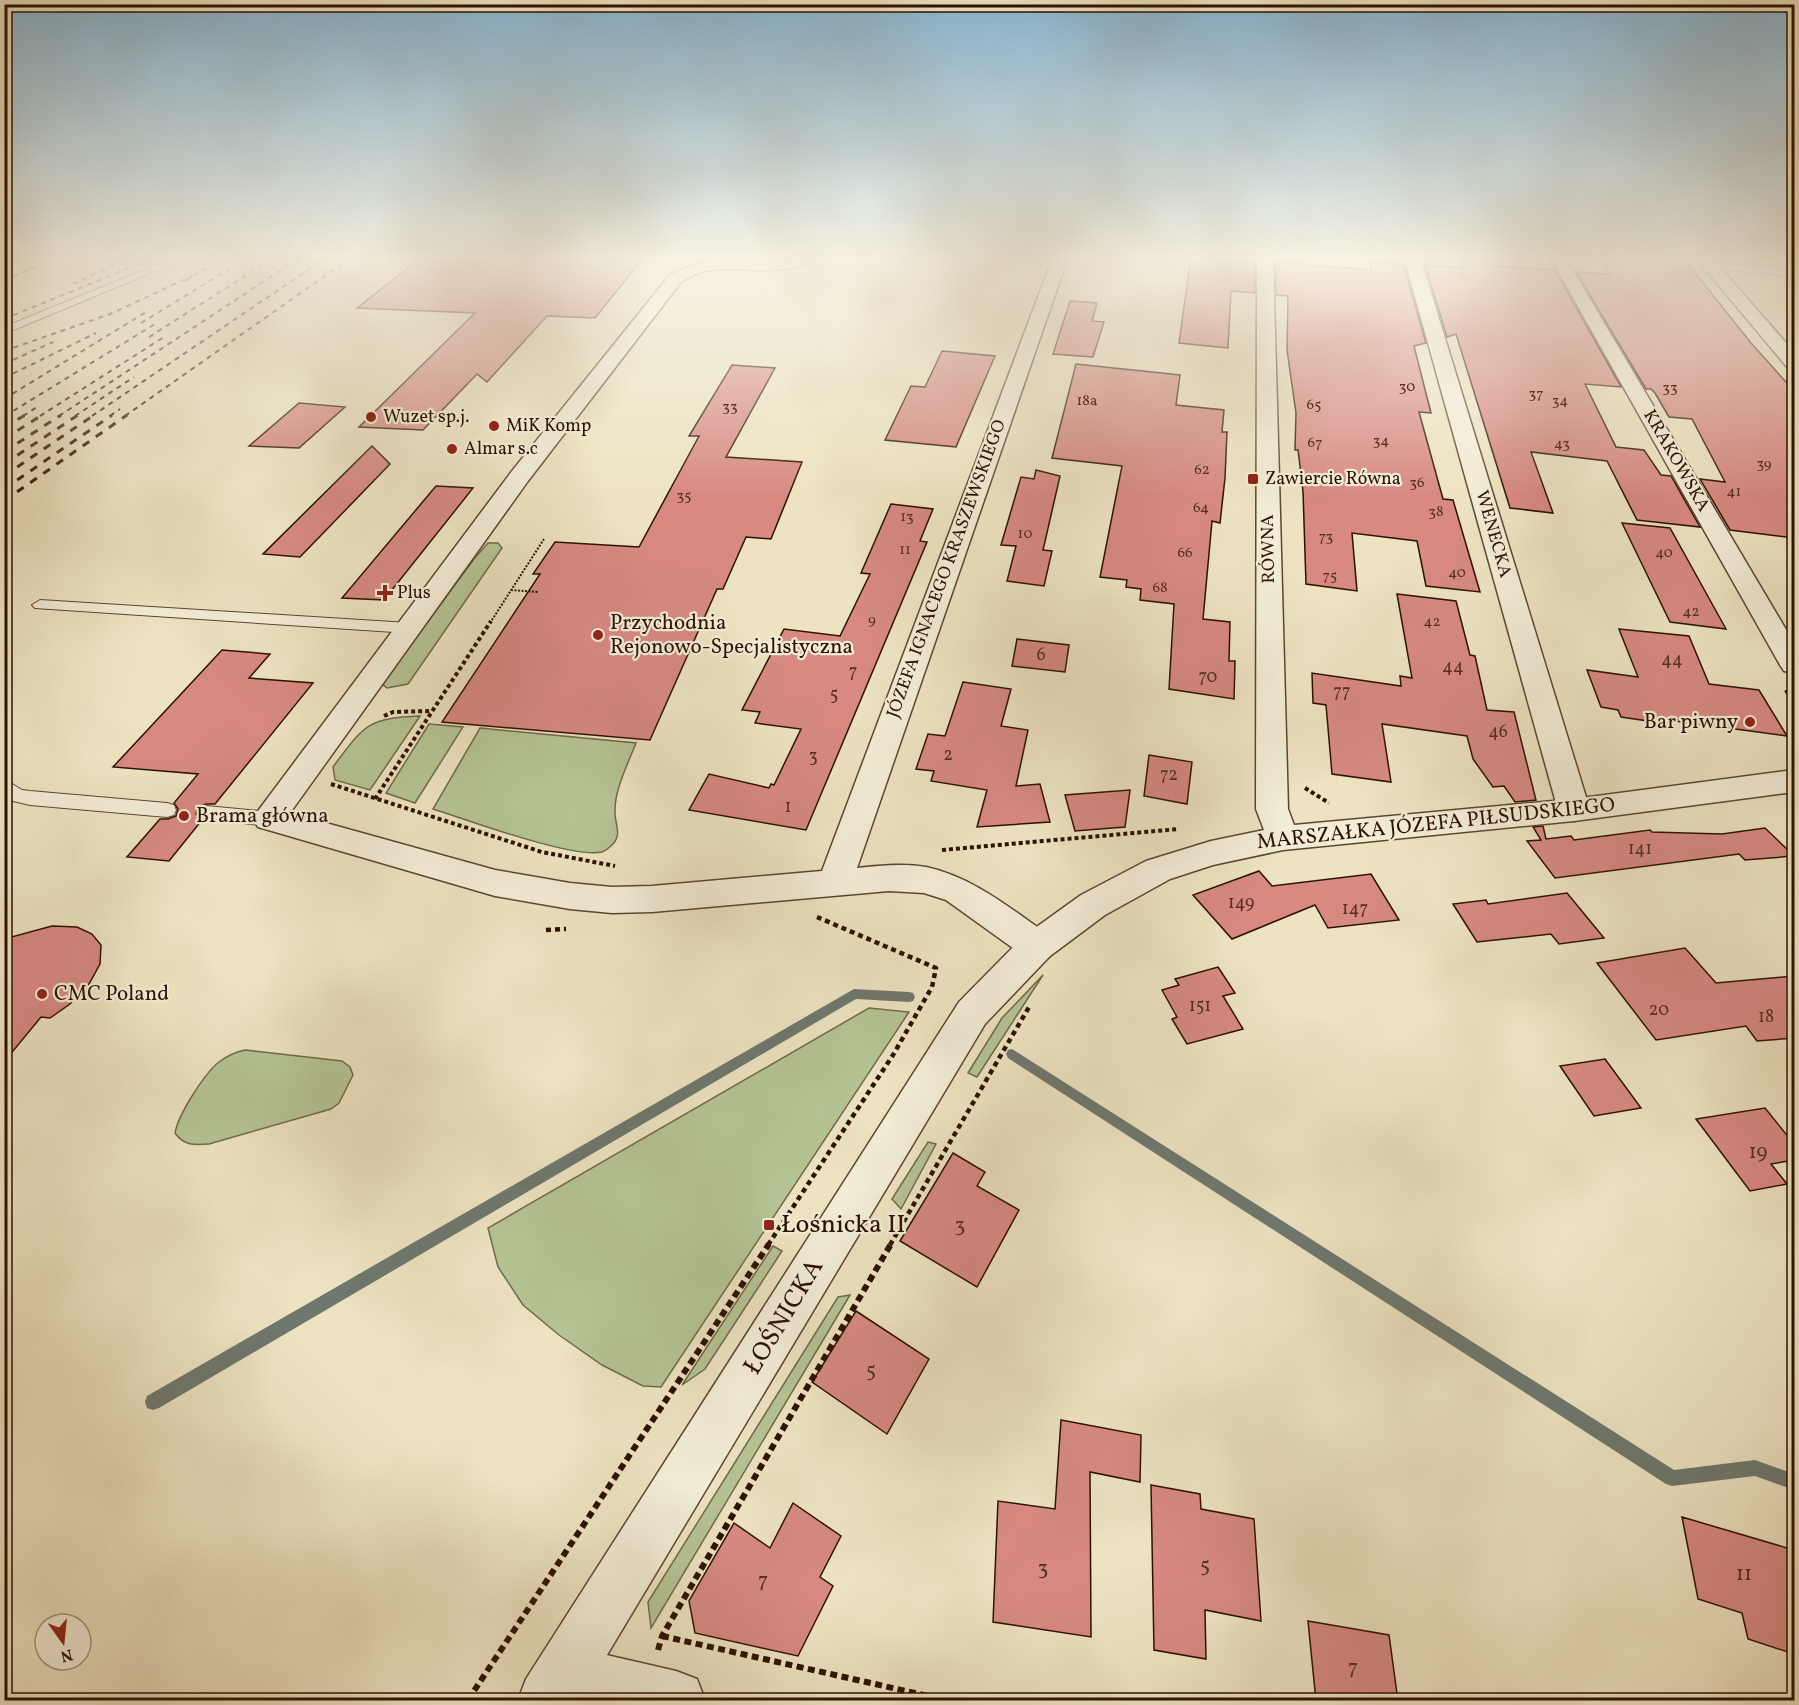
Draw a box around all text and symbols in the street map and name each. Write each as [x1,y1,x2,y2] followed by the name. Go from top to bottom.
[1399,377,1415,398] house number: 30
[1662,378,1678,399] house number: 33
[1529,384,1543,405] house number: 37
[1077,391,1097,412] house number: 18a
[1552,391,1568,412] house number: 34
[1307,395,1321,416] house number: 65
[722,397,738,418] house number: 33
[383,405,469,430] place label: Wuzet sp.j.
[1637,405,1716,517] street label: KRAKOWSKA
[364,410,378,424] marker: Wuzet sp.j.
[506,414,591,439] place label: MiK Komp
[881,416,1013,722] street label: JÓZEFA IGNACEGO KRASZEWSKIEGO
[487,419,501,433] marker: MiK Komp
[1373,431,1389,452] house number: 34
[1308,433,1322,454] house number: 67
[1554,434,1570,455] house number: 43
[464,437,538,462] place label: Almar s.c
[445,442,459,456] marker: Almar s.c
[1756,454,1772,475] house number: 39
[1194,460,1210,481] house number: 62
[1265,467,1401,492] place label: Zawiercie Równa
[1246,472,1260,486] marker: Zawiercie Równa
[1409,473,1425,494] house number: 36
[1727,482,1741,503] house number: 41
[677,486,691,507] house number: 35
[1469,487,1517,581] street label: WENECKA
[1193,498,1209,519] house number: 64
[1428,502,1444,523] house number: 38
[900,507,914,528] house number: 13
[1256,514,1282,584] street label: RÓWNA
[1018,524,1032,545] house number: 10
[1319,527,1333,548] house number: 73
[899,540,911,561] house number: 11
[1177,543,1193,564] house number: 66
[1655,543,1673,564] house number: 40
[1448,563,1466,584] house number: 40
[1323,566,1337,587] house number: 75
[1152,578,1168,599] house number: 68
[397,581,431,606] place label: Plus
[378,586,392,600] marker: Plus
[1682,602,1700,623] house number: 42
[610,609,853,662] place label: Przychodnia Rejonowo-Specjalistyczna
[868,610,876,631] house number: 9
[1423,612,1441,633] house number: 42
[591,628,605,642] marker: Przychodnia Rejonowo-Specjalistyczna
[1036,643,1046,668] house number: 6
[1661,648,1683,673] house number: 44
[1442,655,1464,680] house number: 44
[849,660,857,685] house number: 7
[1199,665,1218,690] house number: 70
[1333,680,1351,705] house number: 77
[830,683,838,708] house number: 5
[1644,708,1739,737] place label: Bar piwny
[1743,715,1757,729] marker: Bar piwny
[1488,720,1508,745] house number: 46
[943,743,953,768] house number: 2
[808,745,818,770] house number: 3
[1160,763,1178,788] house number: 72
[1255,791,1617,857] street label: MARSZAŁKA JÓZEFA PIŁSUDSKIEGO
[785,795,791,820] house number: 1
[196,802,329,831] place label: Brama główna
[177,809,191,823] marker: Brama główna
[1628,837,1652,862] house number: 141
[1228,891,1254,916] house number: 149
[1342,897,1368,922] house number: 147
[54,980,169,1009] place label: CMC Poland
[35,987,49,1001] marker: CMC Poland
[1189,994,1211,1019] house number: 151
[1649,998,1669,1023] house number: 20
[1758,1005,1774,1030] house number: 18
[1748,1138,1768,1167] house number: 19
[781,1207,906,1243] place label: Łośnicka II
[955,1211,965,1240] house number: 3
[762,1218,776,1232] marker: Łośnicka II
[735,1252,833,1382] street label: ŁOŚNICKA
[866,1356,876,1385] house number: 5
[1200,1551,1210,1580] house number: 5
[1038,1554,1048,1583] house number: 3
[1736,1560,1752,1589] house number: 11
[758,1567,768,1596] house number: 7
[33,1612,93,1672] north arrow
[58,1642,75,1667] text: N
[1348,1654,1358,1683] house number: 7

